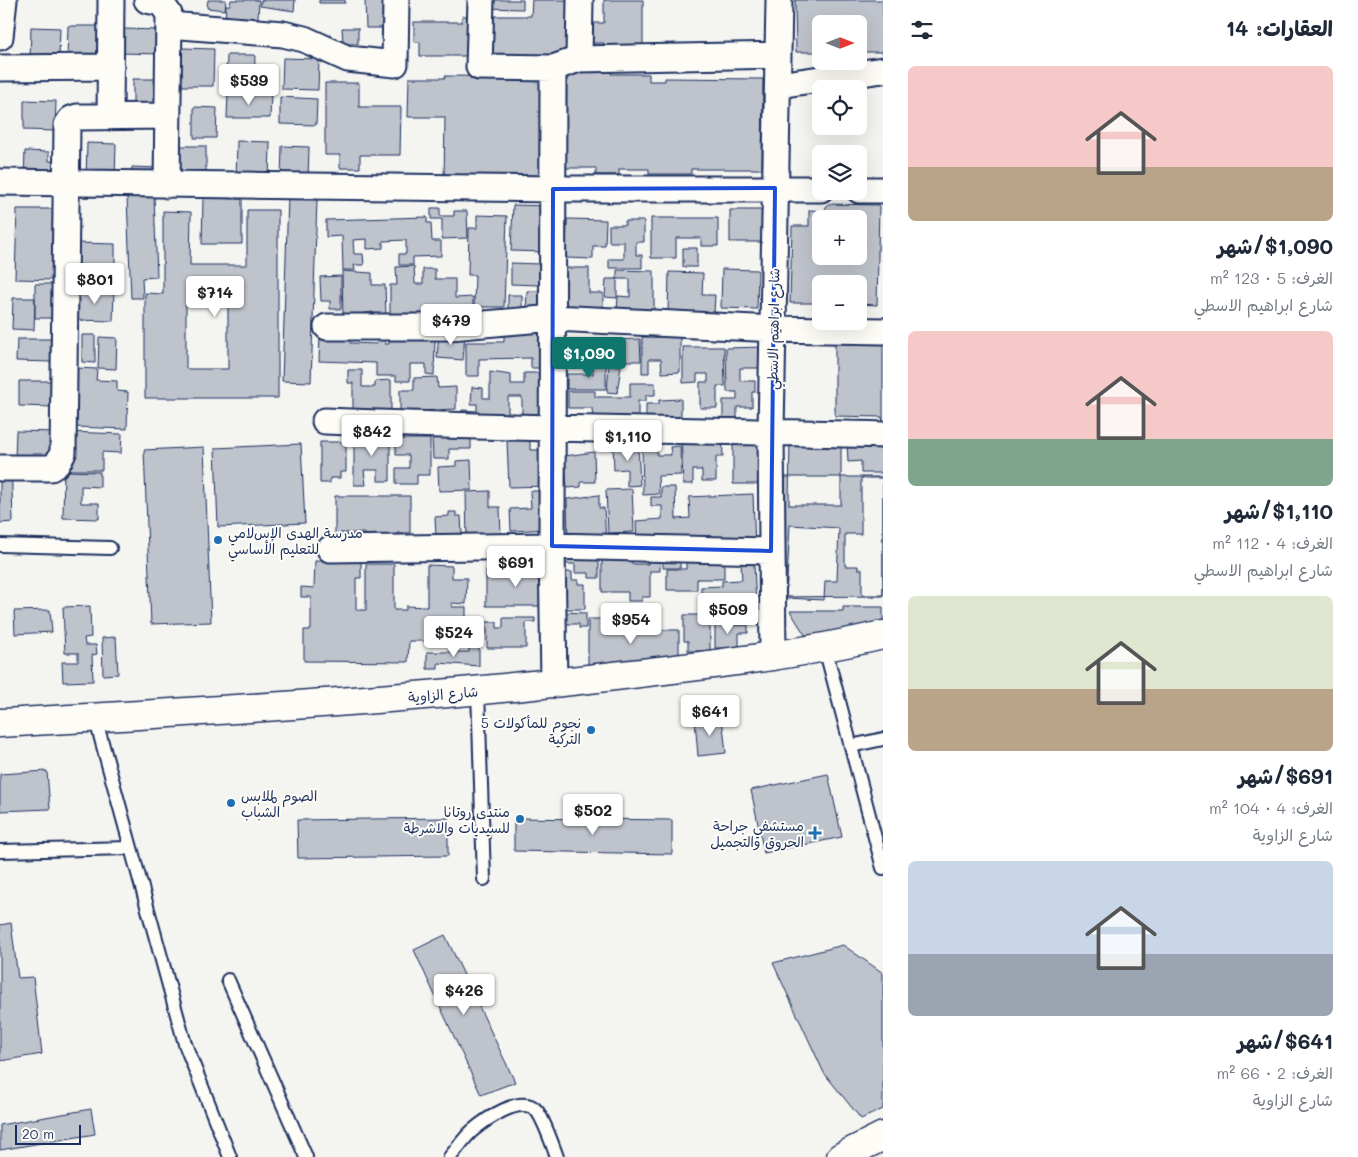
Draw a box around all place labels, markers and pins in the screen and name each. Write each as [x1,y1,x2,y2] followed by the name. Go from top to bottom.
[219,64,279,106] pin: $539
[65,262,125,305] pin: $801
[185,276,245,318] pin: $714
[421,304,481,346] pin: $479
[548,336,630,379] pin: $1,090
[342,414,402,457] pin: $842
[587,420,669,462] pin: $1,110
[228,523,363,562] place label: مدرسة الهدى الإسﻻمي للتعليم الأساسي
[212,534,224,546] marker: مدرسة الهدى الإسﻻمي للتعليم الأساسي
[486,546,546,588] pin: $691
[698,592,758,635] pin: $509
[601,602,661,645] pin: $954
[424,616,484,658] pin: $524
[680,694,740,737] pin: $641
[481,713,581,748] place label: 5 نجوم للمأكولات التركية
[585,724,597,736] marker: 5 نجوم للمأكولات التركية
[241,786,317,821] place label: الصوم لملابس الشباب
[563,794,623,836] pin: $502
[225,797,237,809] marker: الصوم لملابس الشباب
[403,802,510,837] place label: منتدى روتانا للسيديات والاشرطة
[514,813,526,825] marker: منتدى روتانا للسيديات والاشرطة
[710,816,804,852] place label: مستشفي جراحة الحروق والتجميل
[808,826,822,840] marker: مستشفي جراحة الحروق والتجميل
[434,974,494,1016] pin: $426

